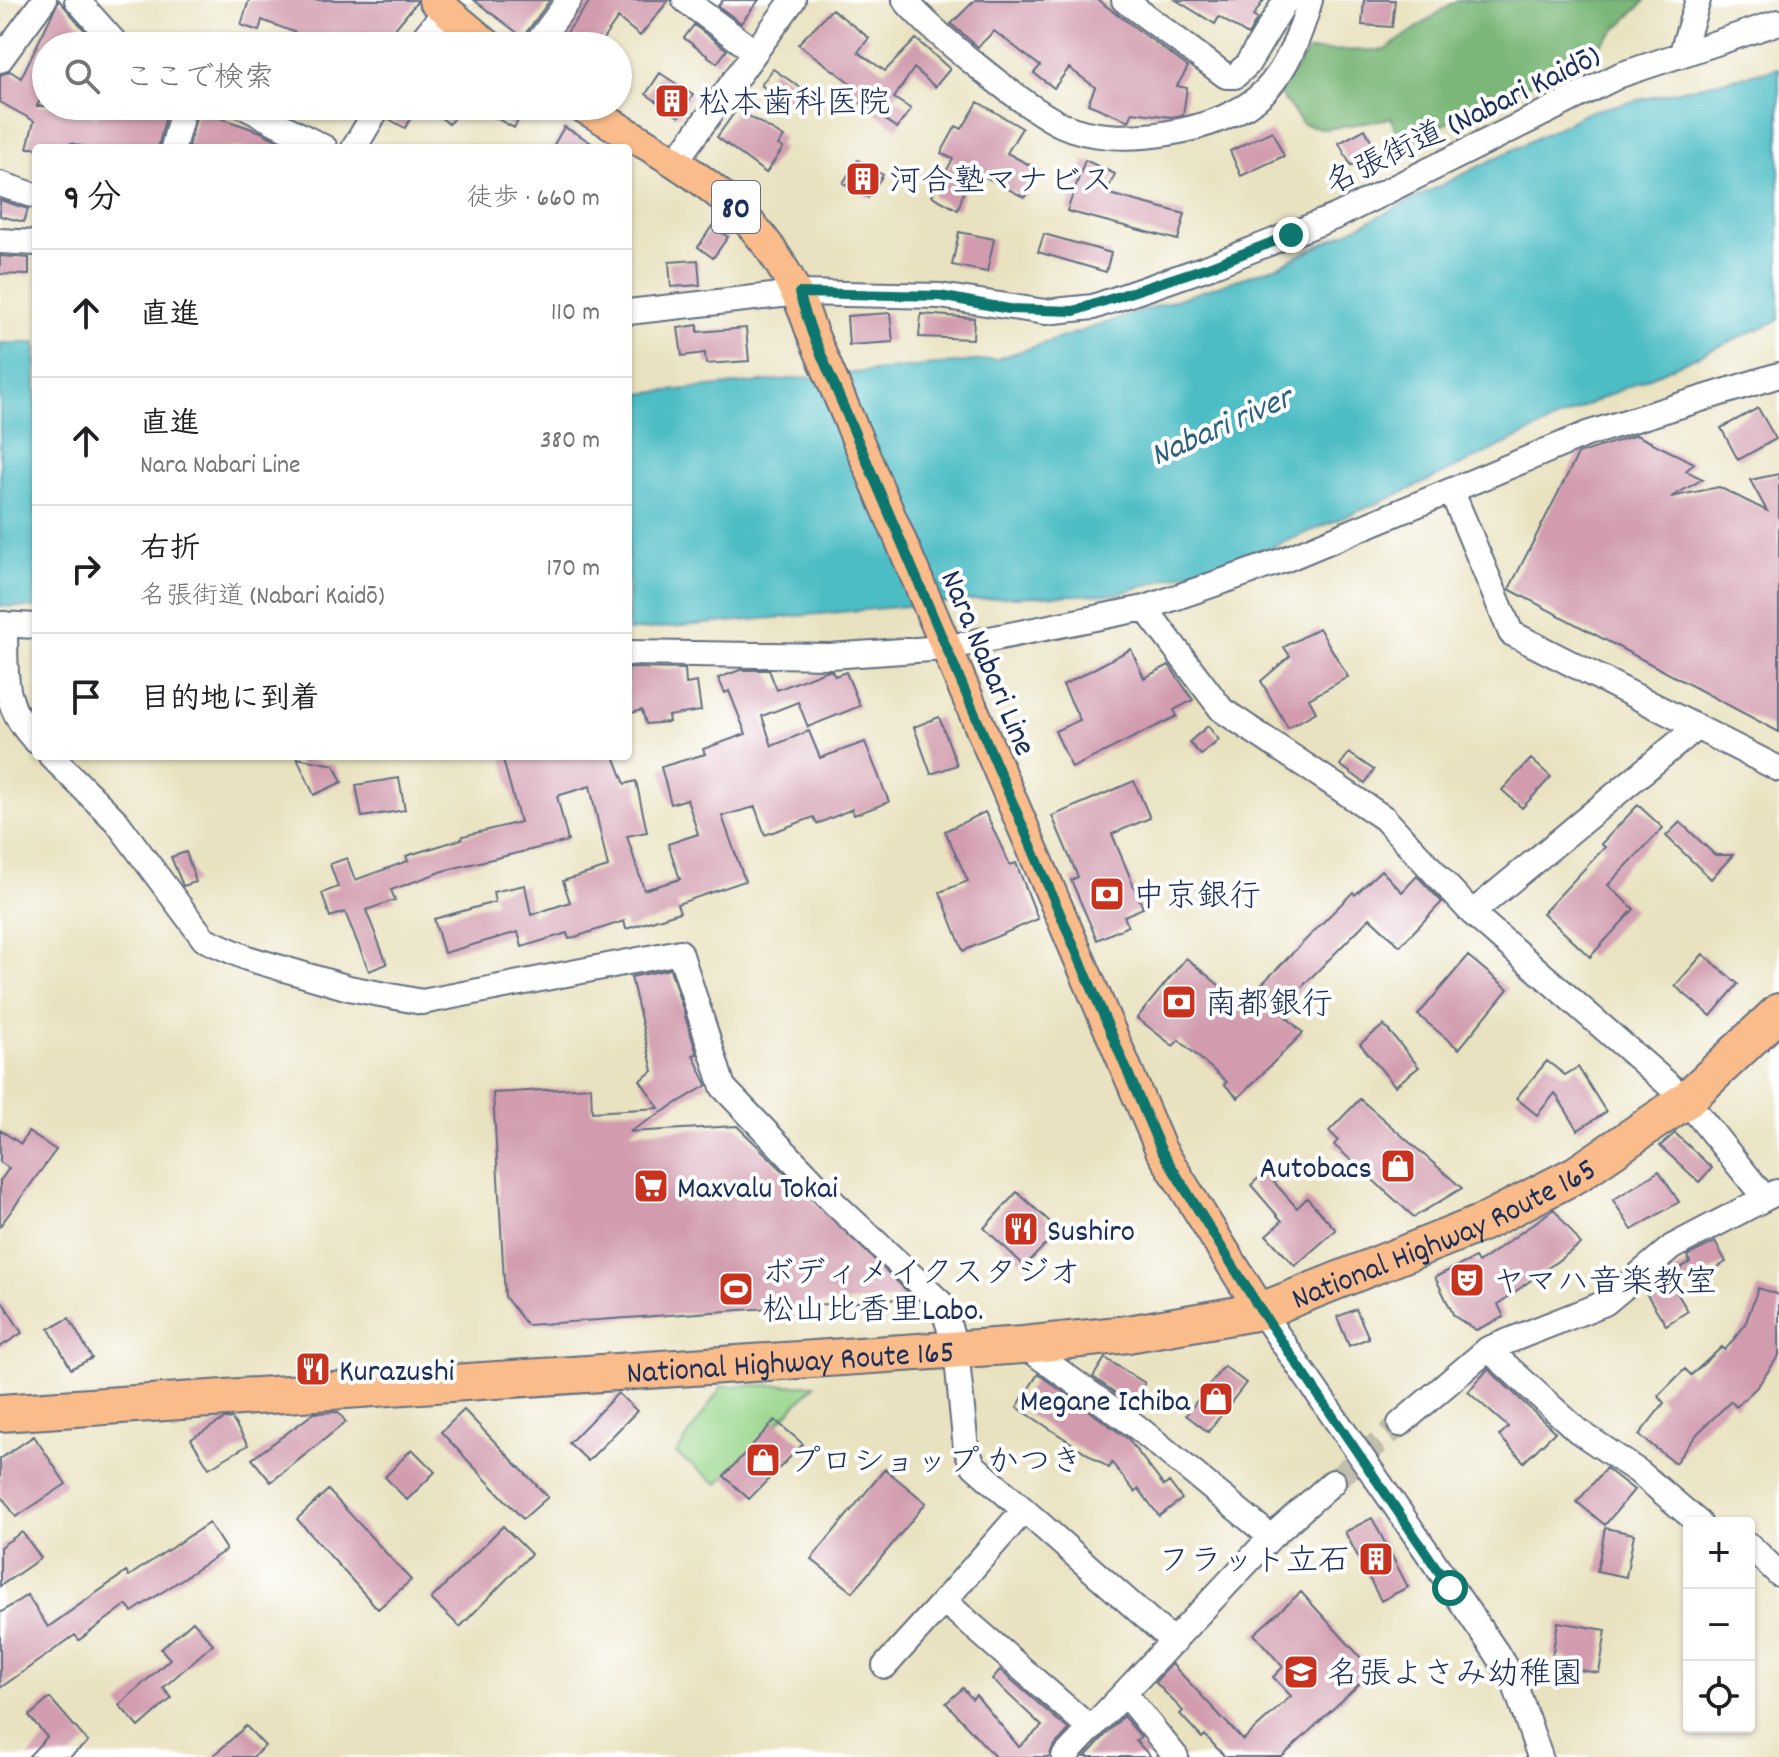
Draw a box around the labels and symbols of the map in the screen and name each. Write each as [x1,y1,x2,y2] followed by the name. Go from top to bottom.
[1319,36,1610,209] street label: 名張街道 (Nabari Kaidō)
[653,82,691,120] building icon: 松本歯科医院
[698,83,890,129] place label: 松本歯科医院
[844,160,882,198] building icon: 河合塾マナビス
[889,161,1113,207] place label: 河合塾マナビス
[712,181,760,233] road number: 80
[1273,217,1309,253] route end
[1143,375,1304,482] water label: Nabari river
[926,564,1045,764] street label: Nara Nabari Line
[1088,875,1126,913] bank icon: 中京銀行
[1133,876,1261,922] place label: 中京銀行
[1160,983,1198,1021] bank icon: 南都銀行
[1205,984,1333,1030] place label: 南都銀行
[1379,1147,1417,1185] shop icon: Autobacs
[1259,1148,1372,1194] place label: Autobacs
[1286,1149,1607,1325] street label: National Highway Route 165
[632,1167,670,1205] supermarket icon: Maxvalu Tokai
[677,1168,838,1214] place label: Maxvalu Tokai
[1002,1210,1040,1248] restaurant icon: Sushiro
[1047,1211,1135,1257] place label: Sushiro
[762,1253,1081,1336] place label: ボディメイクスタジオ 松山比香里Labo.
[1448,1261,1486,1299] theatre icon: ヤマハ音楽教室
[1493,1262,1717,1308] place label: ヤマハ音楽教室
[717,1270,755,1308] sports icon: ボディメイクスタジオ 松山比香里Labo.
[625,1332,956,1399] street label: National Highway Route 165
[294,1350,332,1388] restaurant icon: Kurazushi
[339,1351,455,1397] place label: Kurazushi
[1197,1380,1235,1418] shop icon: Megane Ichiba
[1020,1381,1191,1427] place label: Megane Ichiba
[744,1441,782,1479] shop icon: プロショップ かつき
[789,1442,1083,1488] place label: プロショップ かつき
[1357,1540,1395,1578] building icon: フラット立石
[1158,1541,1350,1587] place label: フラット立石
[1432,1570,1468,1606] route start
[1282,1653,1320,1691] school or university icon: 名張よさみ幼稚園
[1327,1654,1583,1700] place label: 名張よさみ幼稚園

